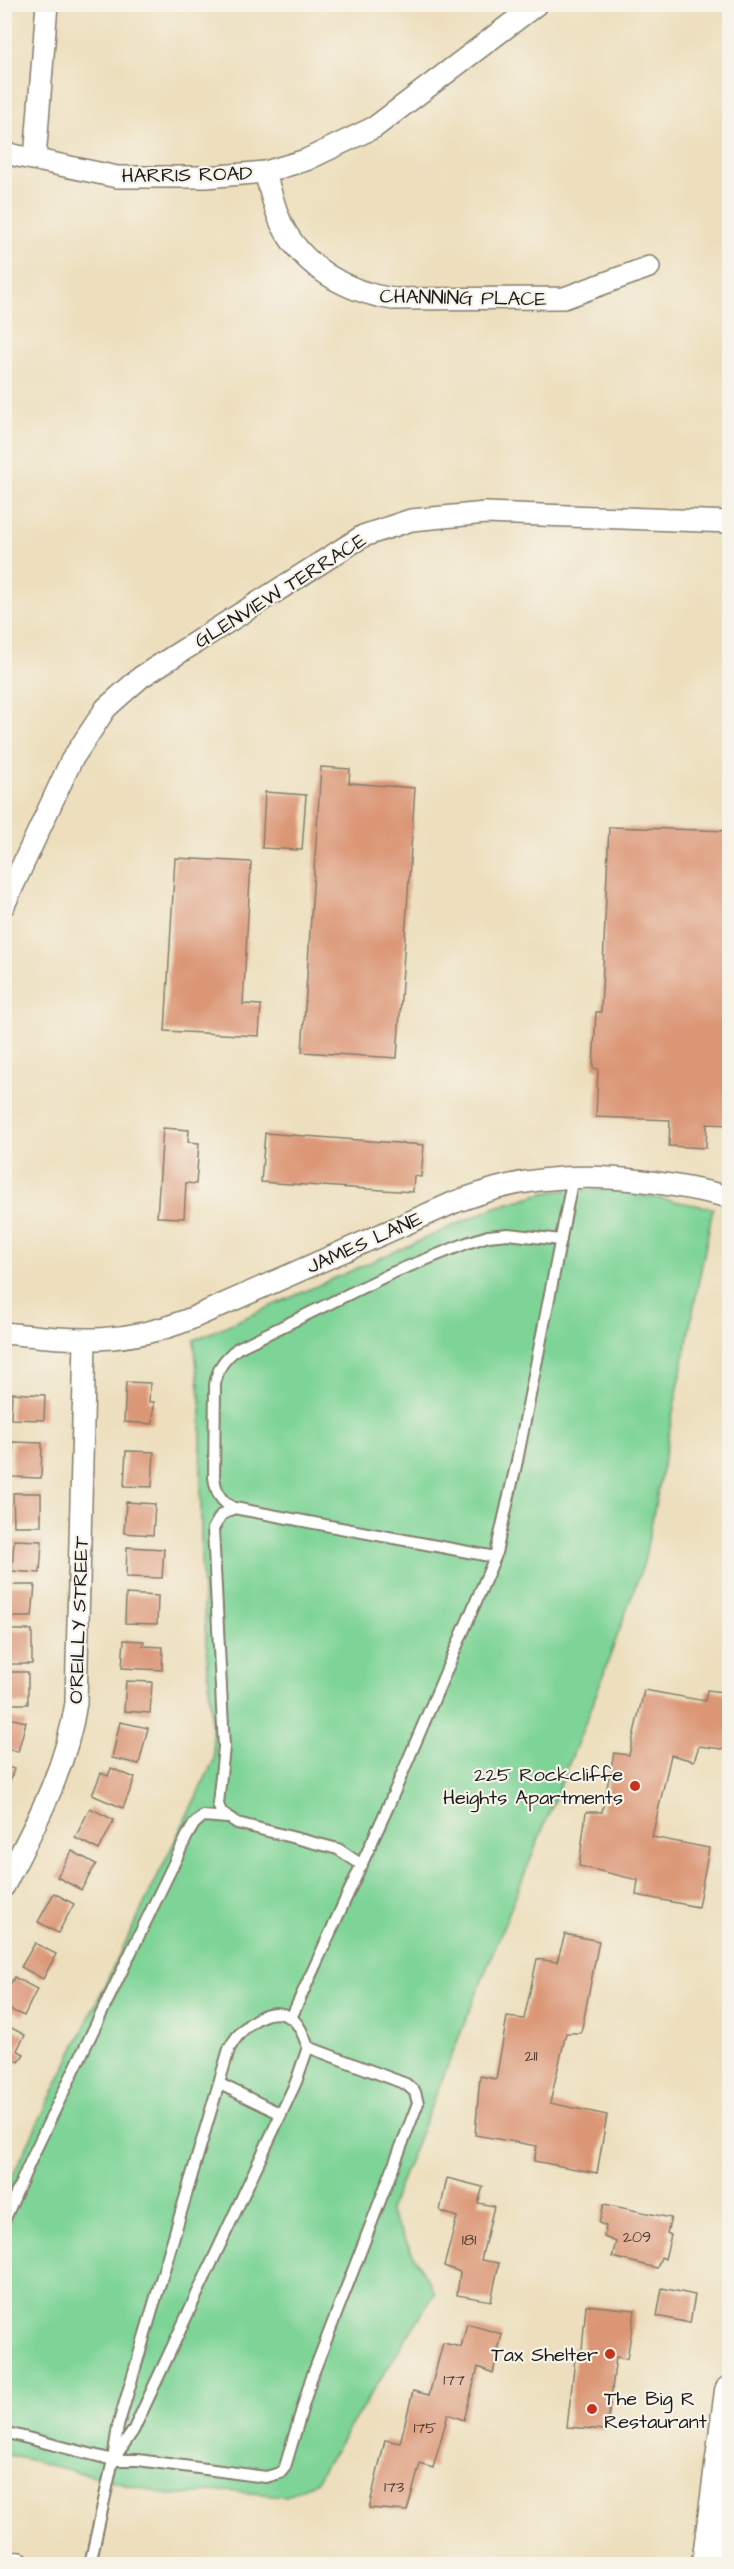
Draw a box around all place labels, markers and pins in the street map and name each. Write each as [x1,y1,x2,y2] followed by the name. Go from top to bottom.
[443,1761,623,1813] place label: 225 Rockcliffe Heights Apartments
[628,1779,642,1793] marker: 225 Rockcliffe Heights Apartments
[491,2341,598,2369] place label: Tax Shelter
[603,2347,617,2361] marker: Tax Shelter
[604,2385,707,2436] place label: The Big R Restaurant
[585,2402,599,2416] marker: The Big R Restaurant

